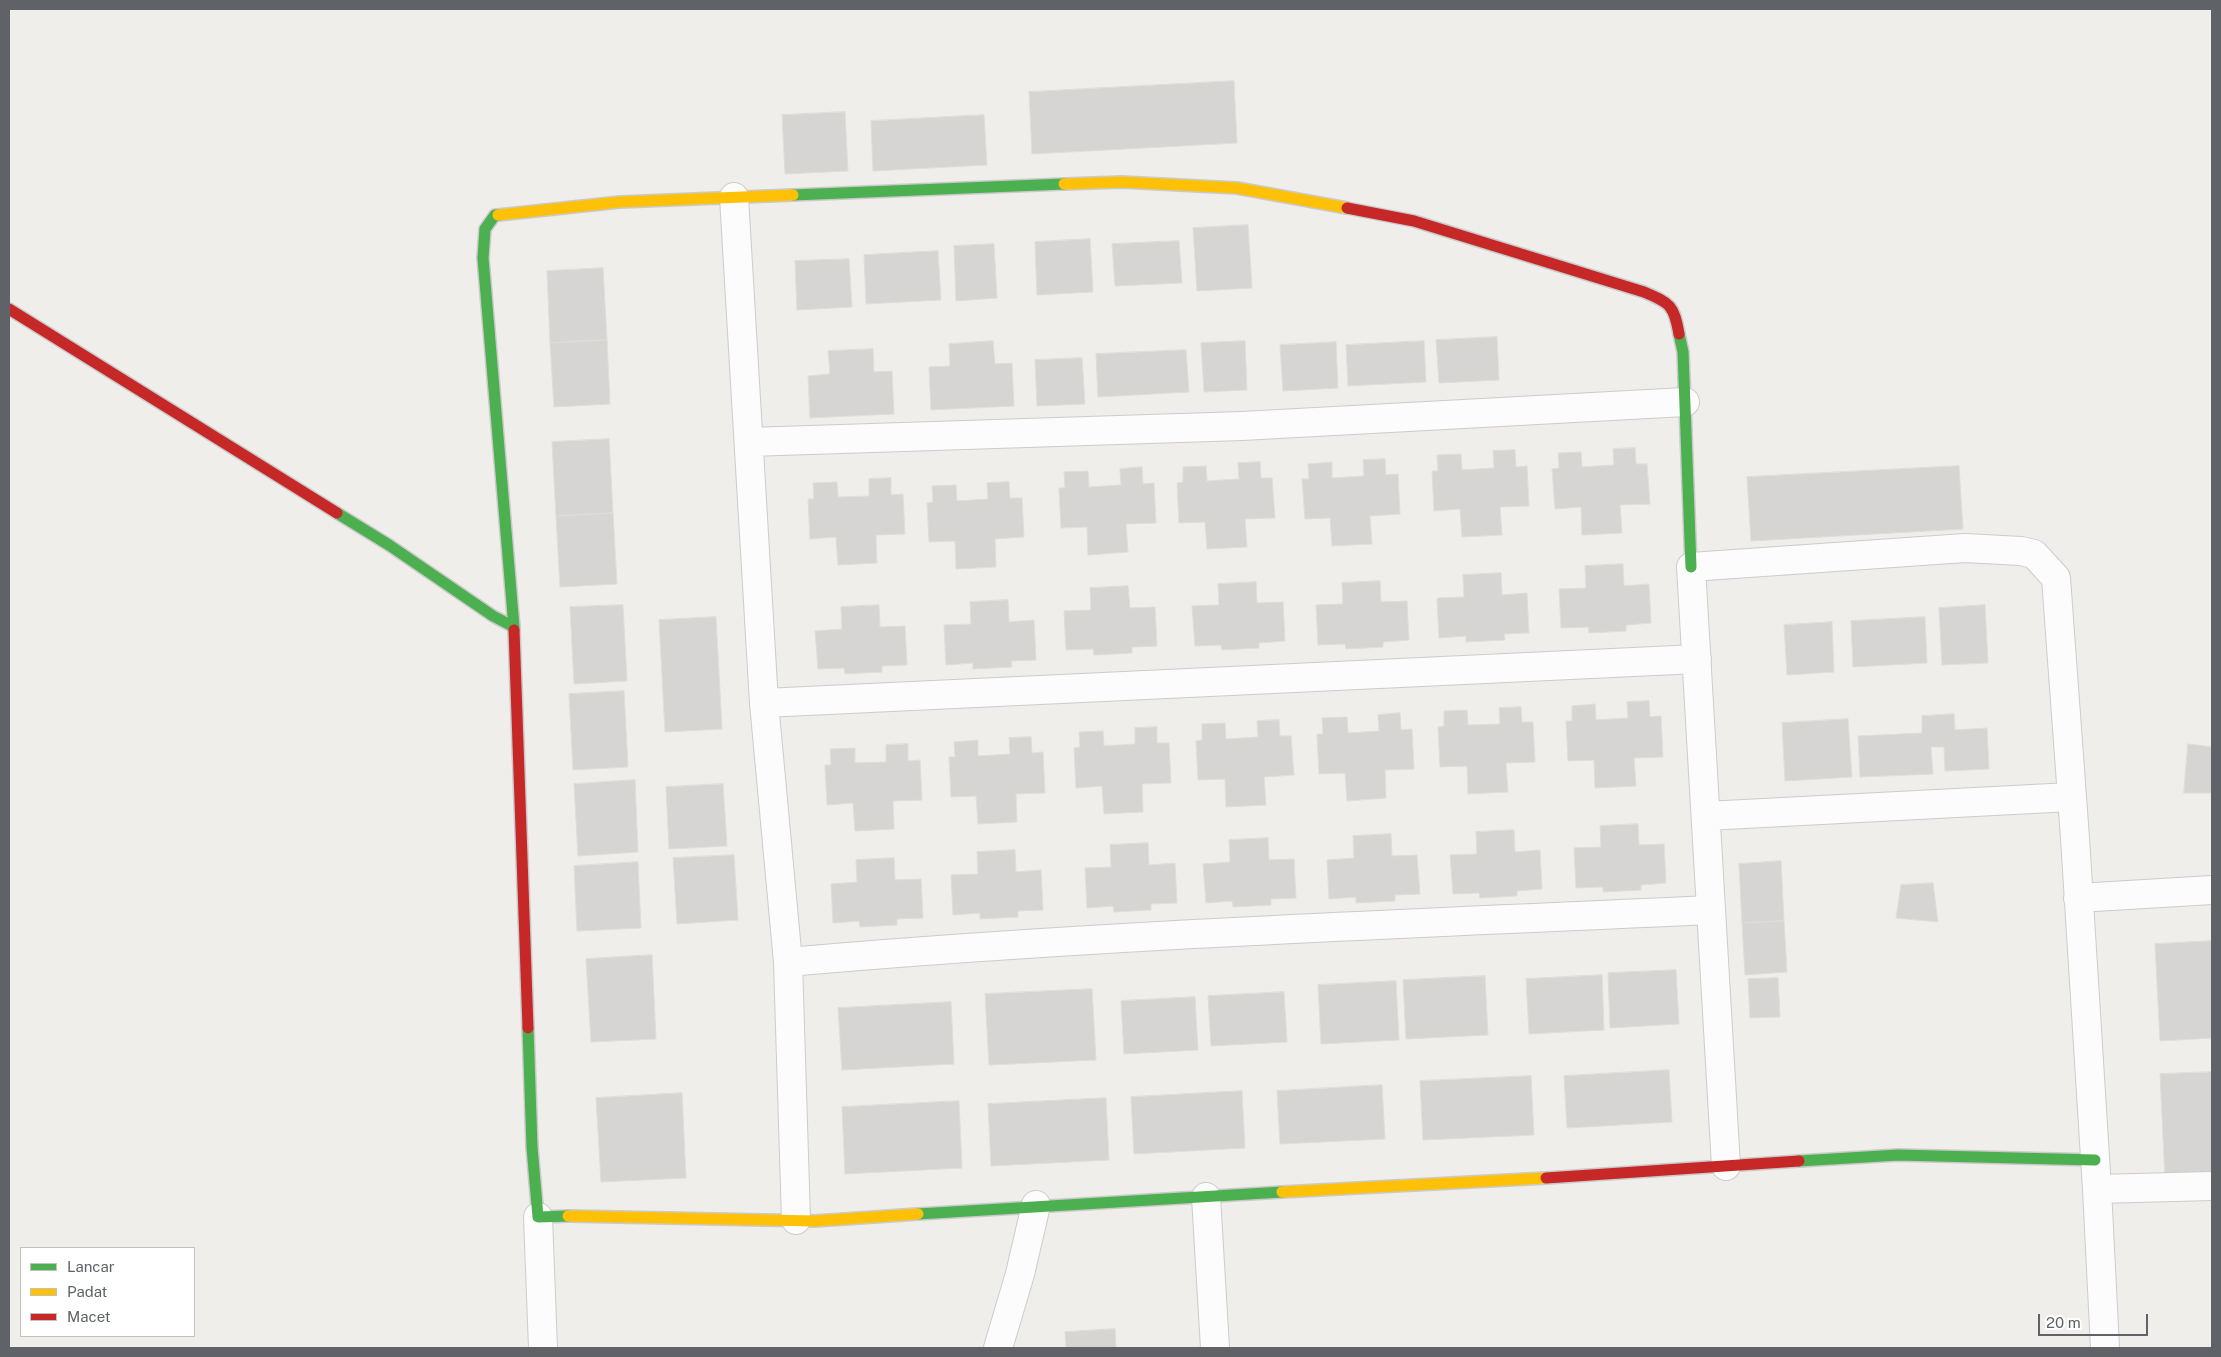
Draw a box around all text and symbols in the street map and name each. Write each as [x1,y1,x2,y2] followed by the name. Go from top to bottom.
[20,1247,195,1337] legend
[67,1258,115,1275] text: Lancar
[67,1283,107,1300] text: Padat
[2041,1304,2151,1336] scale bar
[67,1308,111,1325] text: Macet
[2046,1314,2081,1331] text: 20 m

